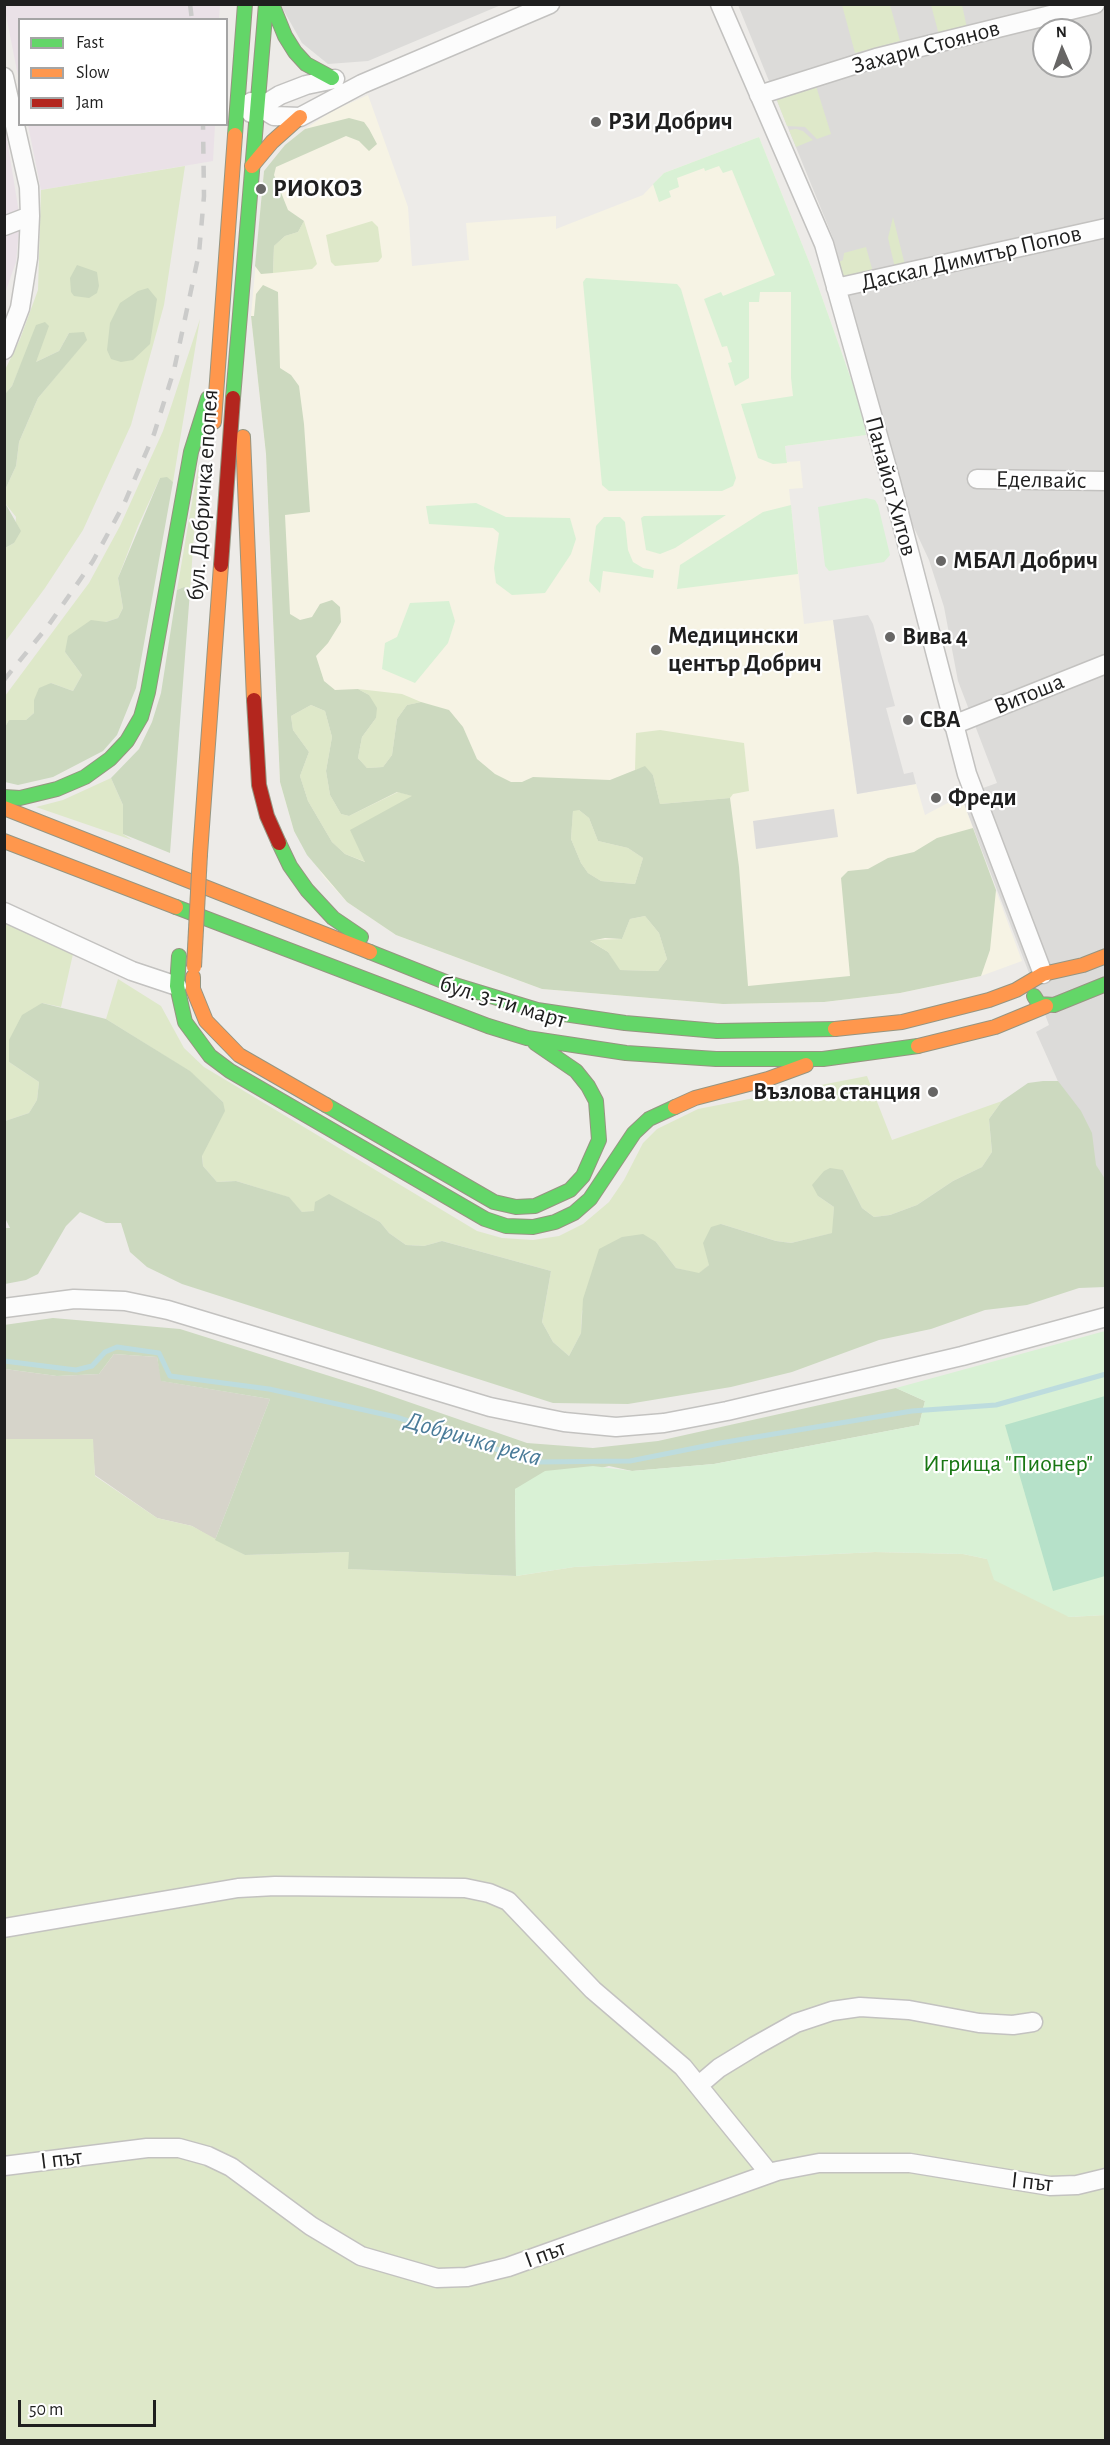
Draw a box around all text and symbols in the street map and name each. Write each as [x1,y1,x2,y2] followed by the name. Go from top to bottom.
[849,13,1003,81] street label: Захари Стоянов
[18,18,228,126] legend
[1032,18,1092,78] north arrow
[1056,24,1067,40] text: N
[76,34,104,52] text: Fast
[76,64,109,82] text: Slow
[76,94,104,112] text: Jam
[608,108,733,136] place label: РЗИ Добрич
[589,115,603,129] marker: РЗИ Добрич
[273,175,363,203] place label: РИОКОЗ
[254,182,268,196] marker: РИОКОЗ
[858,219,1084,297] street label: Даскал Димитър Попов
[181,388,225,602] street label: бул. Добричка епопея
[858,413,924,559] street label: Панайот Хитов
[995,465,1087,495] street label: Еделвайс
[953,547,1098,575] place label: МБАЛ Добрич
[934,554,948,568] marker: МБАЛ Добрич
[668,622,822,678] place label: Медицински център Добрич
[902,623,968,651] place label: Вива 4
[883,630,897,644] marker: Вива 4
[649,643,663,657] marker: Медицински център Добрич
[990,667,1068,721] street label: Витоша
[920,706,961,734] place label: CBA
[901,713,915,727] marker: CBA
[948,784,1017,812] place label: Фреди
[929,791,943,805] marker: Фреди
[436,969,570,1035] street label: бул. 3-ти март
[753,1078,921,1106] place label: Възлова станция
[926,1085,940,1099] marker: Възлова станция
[401,1405,545,1473] water label: Добричка река
[923,1450,1093,1478] park label: Игрища "Пионер"
[38,2142,84,2176] street label: І път
[1010,2165,1054,2199] street label: І път
[520,2233,570,2275] street label: І път
[21,2388,159,2426] scale bar
[29,2401,63,2419] text: 50 m

